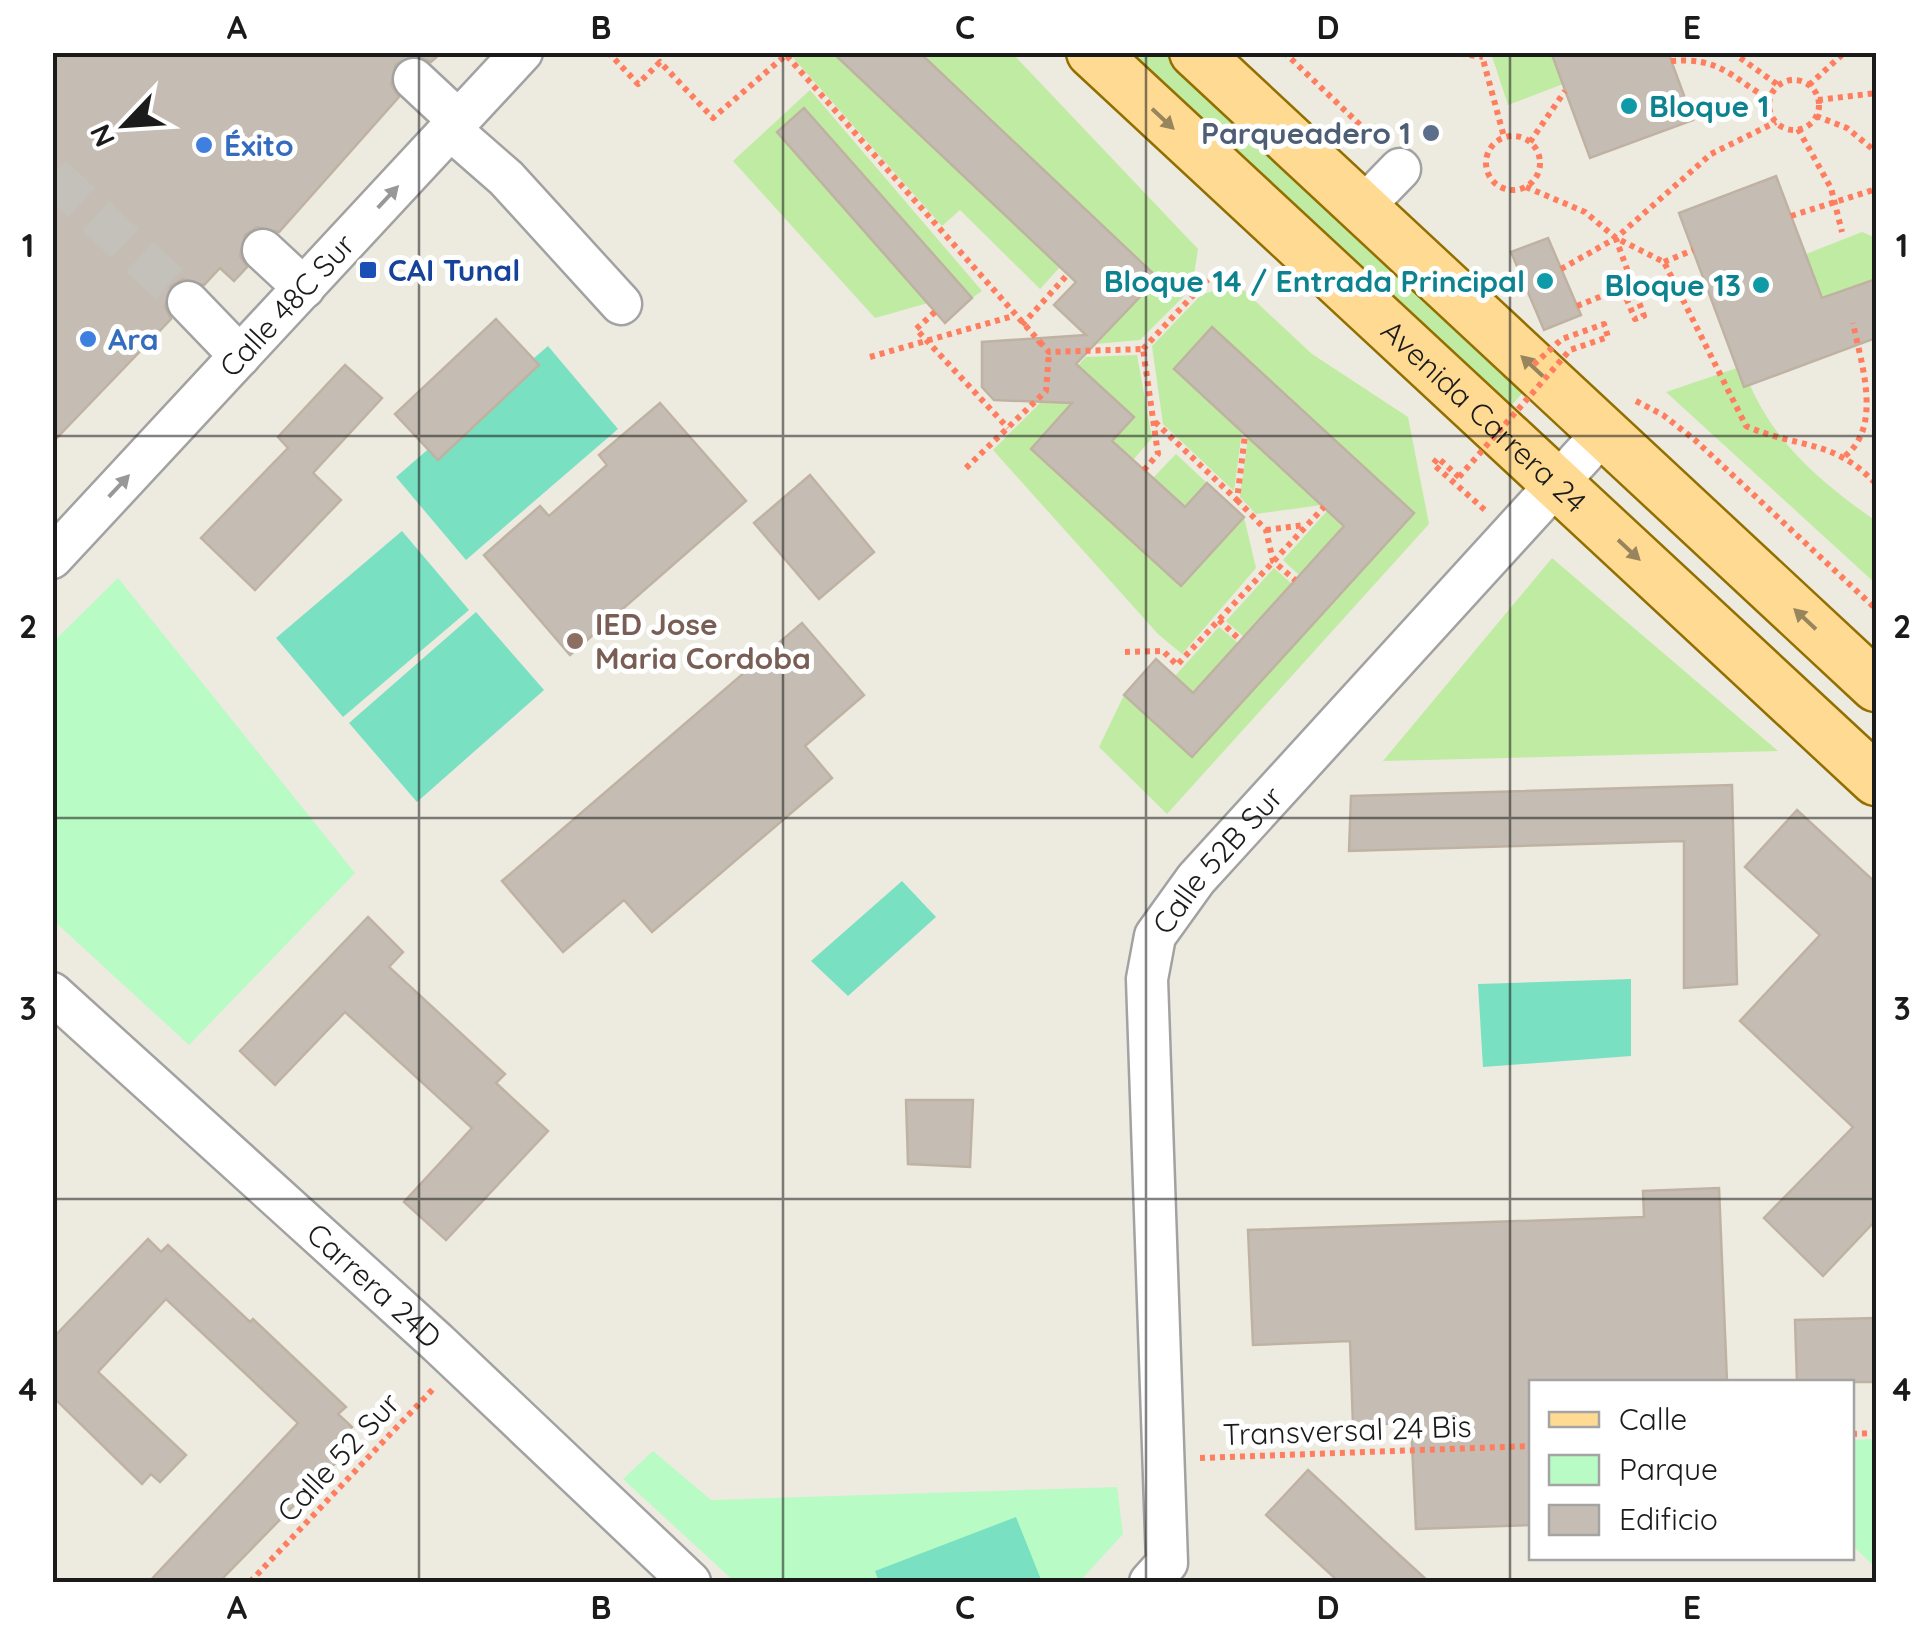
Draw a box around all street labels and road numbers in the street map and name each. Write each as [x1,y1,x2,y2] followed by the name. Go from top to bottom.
[211,225,363,385] street label: Calle 48C Sur
[1374,311,1595,521] street label: Avenida Carrera 24
[1144,778,1291,941] street label: Calle 52B Sur
[299,1215,449,1356] street label: Carrera 24D
[269,1384,408,1530] street label: Calle 52 Sur
[1222,1407,1472,1453] street label: Transversal 24 Bis

